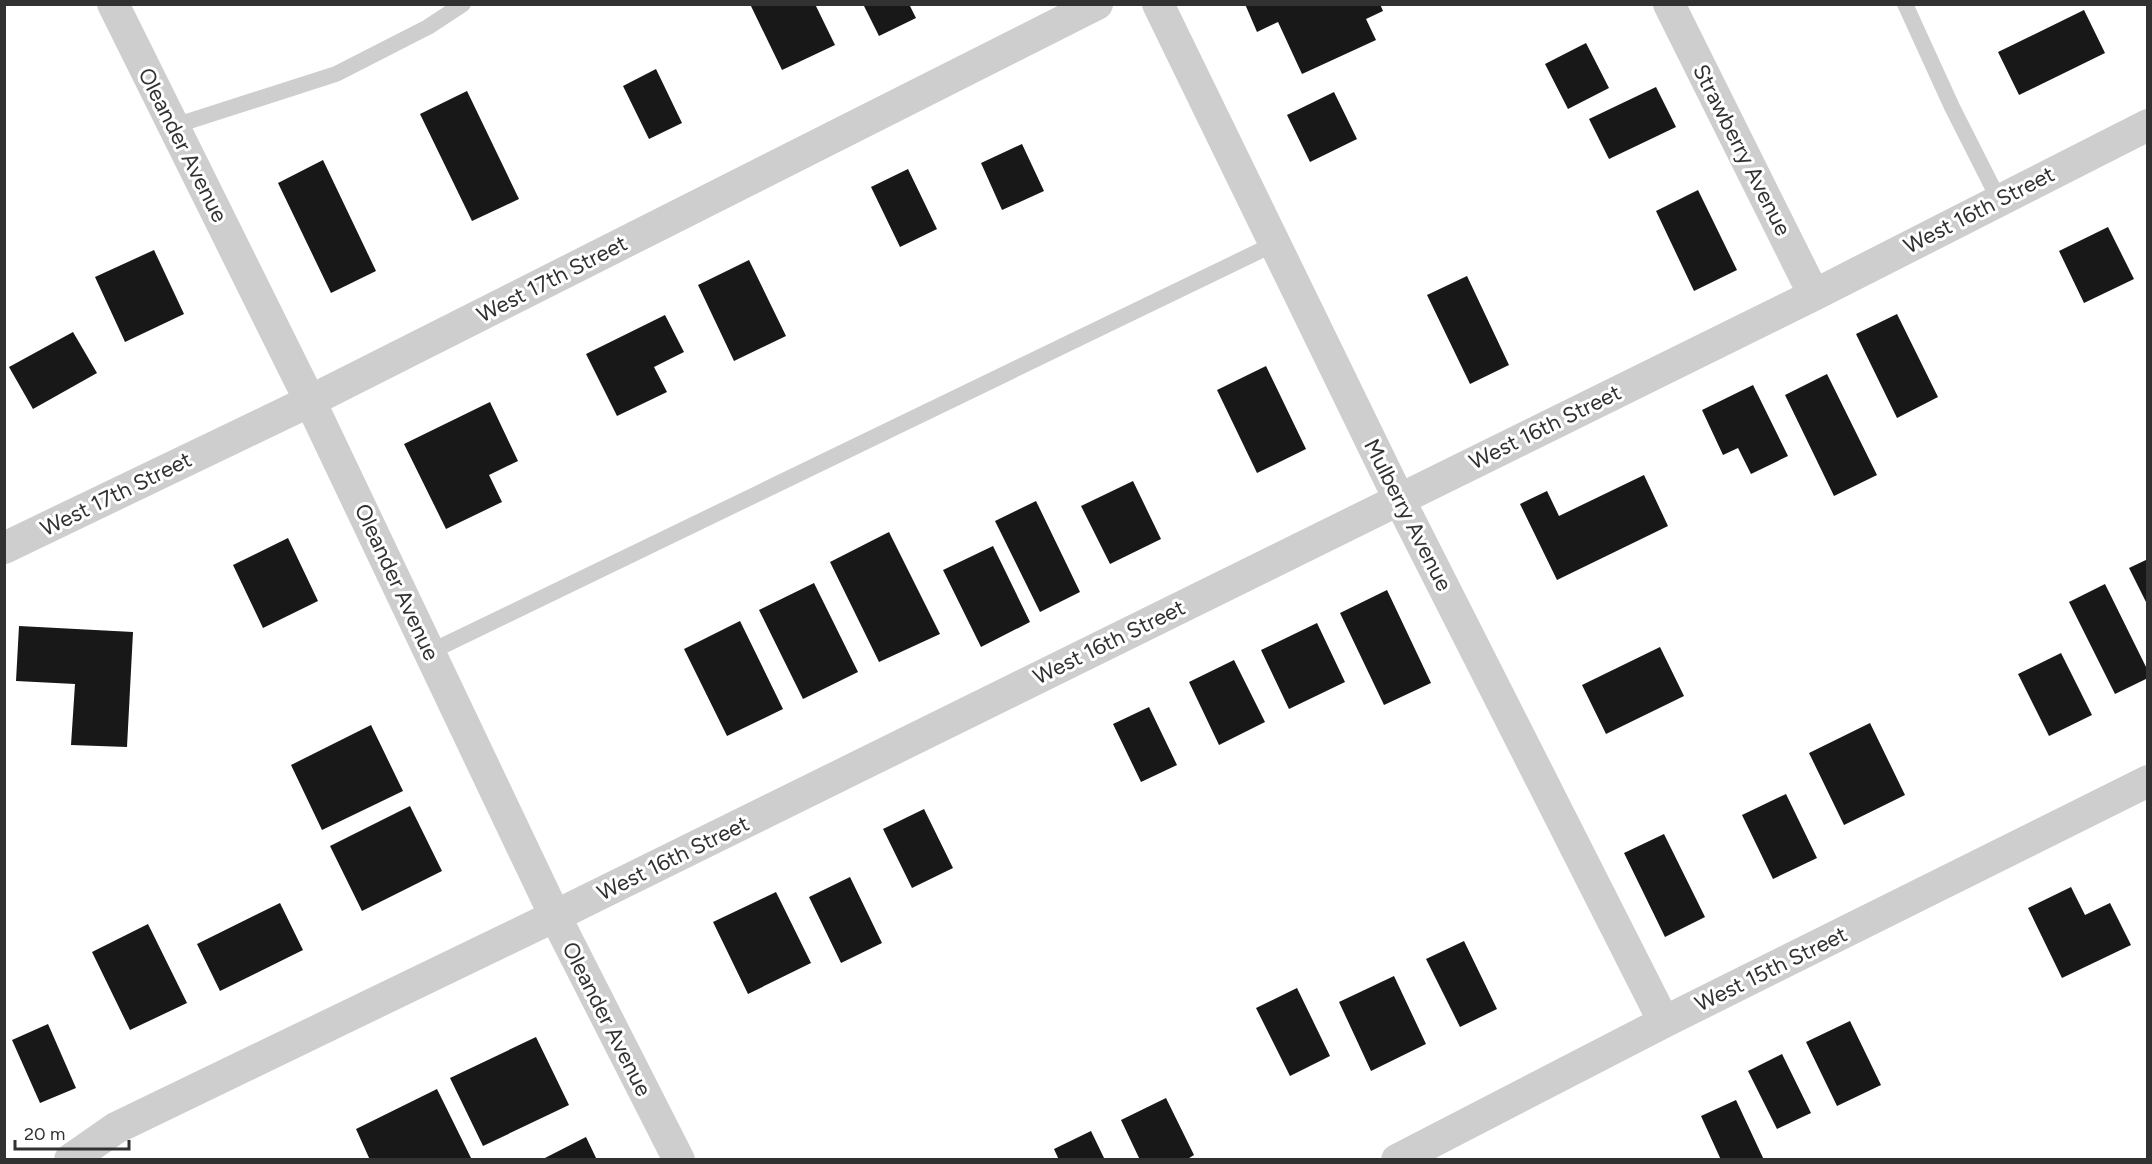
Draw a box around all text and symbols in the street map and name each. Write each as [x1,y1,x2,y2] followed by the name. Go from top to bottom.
[1687,60,1797,240] street label: Strawberry Avenue
[132,63,234,227] street label: Oleander Avenue
[1899,160,2059,260] street label: West 16th Street
[472,230,632,328] street label: West 17th Street
[1465,379,1625,475] street label: West 16th Street
[1358,435,1458,595] street label: Mulberry Avenue
[36,446,196,542] street label: West 17th Street
[349,499,445,665] street label: Oleander Avenue
[1029,594,1189,690] street label: West 16th Street
[593,810,753,906] street label: West 16th Street
[1691,921,1851,1017] street label: West 15th Street
[556,937,658,1101] street label: Oleander Avenue
[15,1113,129,1151] scale bar
[24,1123,65,1145] text: 20 m

